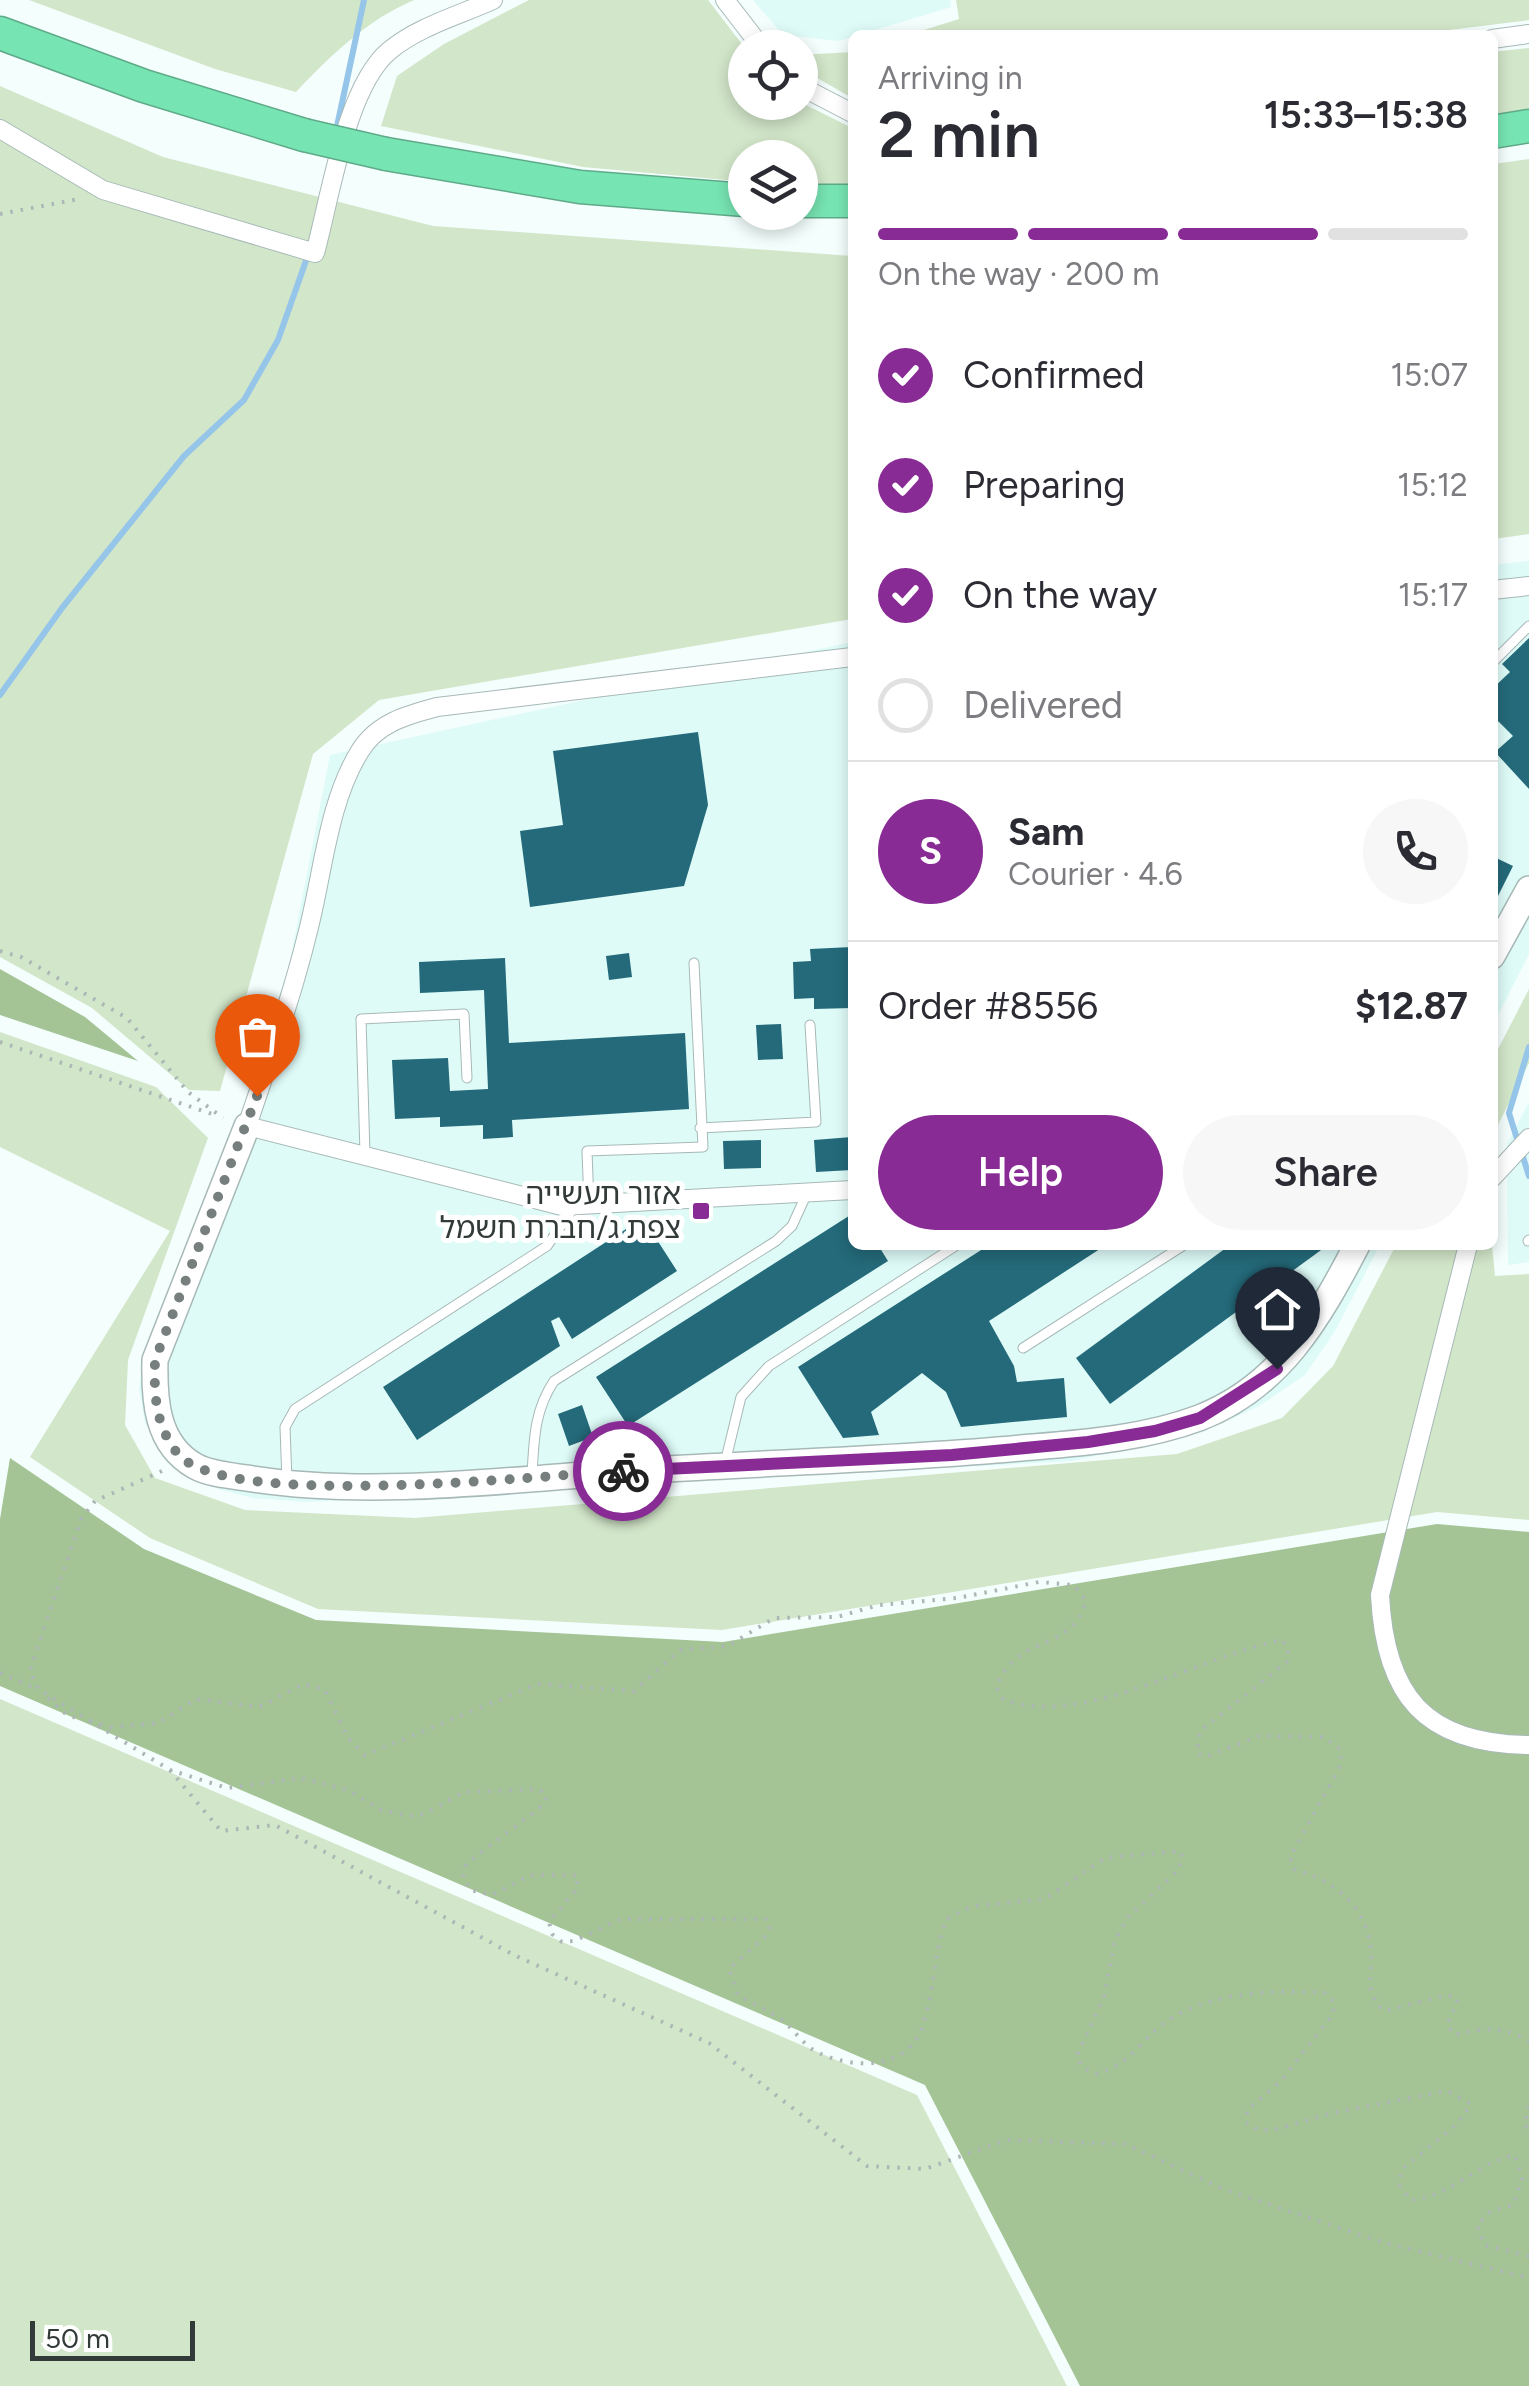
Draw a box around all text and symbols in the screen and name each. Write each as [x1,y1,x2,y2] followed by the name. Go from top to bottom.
[728,30,818,230] map controls
[728,30,818,120] button: locate
[878,59,1023,97] text: Arriving in
[1264,92,1468,138] text: 15:33–15:38
[878,95,1040,173] text: 2 min
[728,140,818,230] button: layers
[878,255,1160,293] text: On the way · 200 m
[878,348,933,403] icon: check
[963,352,1145,398] text: Confirmed
[1391,356,1468,394] text: 15:07
[878,458,933,513] icon: check
[963,462,1125,508] text: Preparing
[1397,466,1468,504] text: 15:12
[878,568,933,623] icon: check
[963,572,1157,618] text: On the way
[1398,576,1468,614] text: 15:17
[963,682,1123,728] text: Delivered
[1363,799,1468,904] button: phone
[1008,809,1084,855] text: Sam
[919,828,942,874] text: S
[1008,855,1183,893] text: Courier · 4.6
[878,983,1098,1029] text: Order #8556
[1355,983,1468,1029] text: $12.87
[215,994,300,1097] pin
[230,1009,285,1064] icon: bag
[878,1115,1163,1230] button: Help
[1183,1115,1468,1230] button: Share
[440,1175,681,1246] place label: אזור תעשייה צפת ג/חברת חשמל
[690,1200,712,1222] marker: אזור תעשייה צפת ג/חברת חשמל
[1235,1267,1320,1370] pin
[1250,1282,1305,1337] icon: home
[573,1421,673,1521] courier
[596,1444,651,1499] icon: bike
[30,2316,195,2360] scale bar
[45,2321,110,2355] text: 50 m

